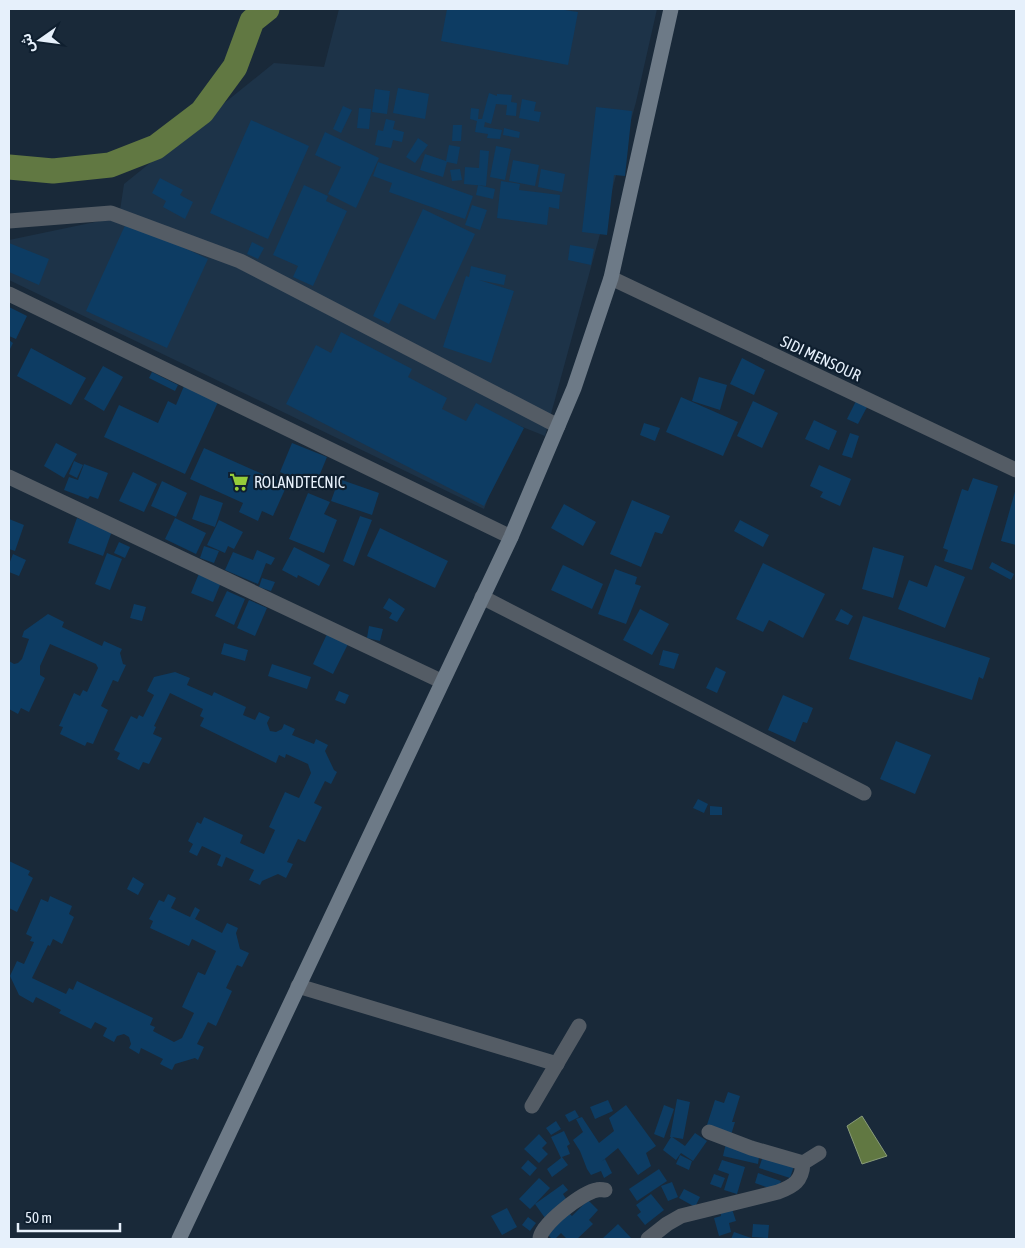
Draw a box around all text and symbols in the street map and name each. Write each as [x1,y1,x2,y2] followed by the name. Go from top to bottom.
[15,15,65,65] north arrow
[17,32,37,54] text: ش
[778,332,864,384] street label: SIDI MENSOUR
[228,471,250,493] supermarket icon: ROLANDTECNIC
[254,473,345,491] place label: ROLANDTECNIC
[18,1200,120,1232] scale bar
[25,1209,52,1226] text: 50 m

